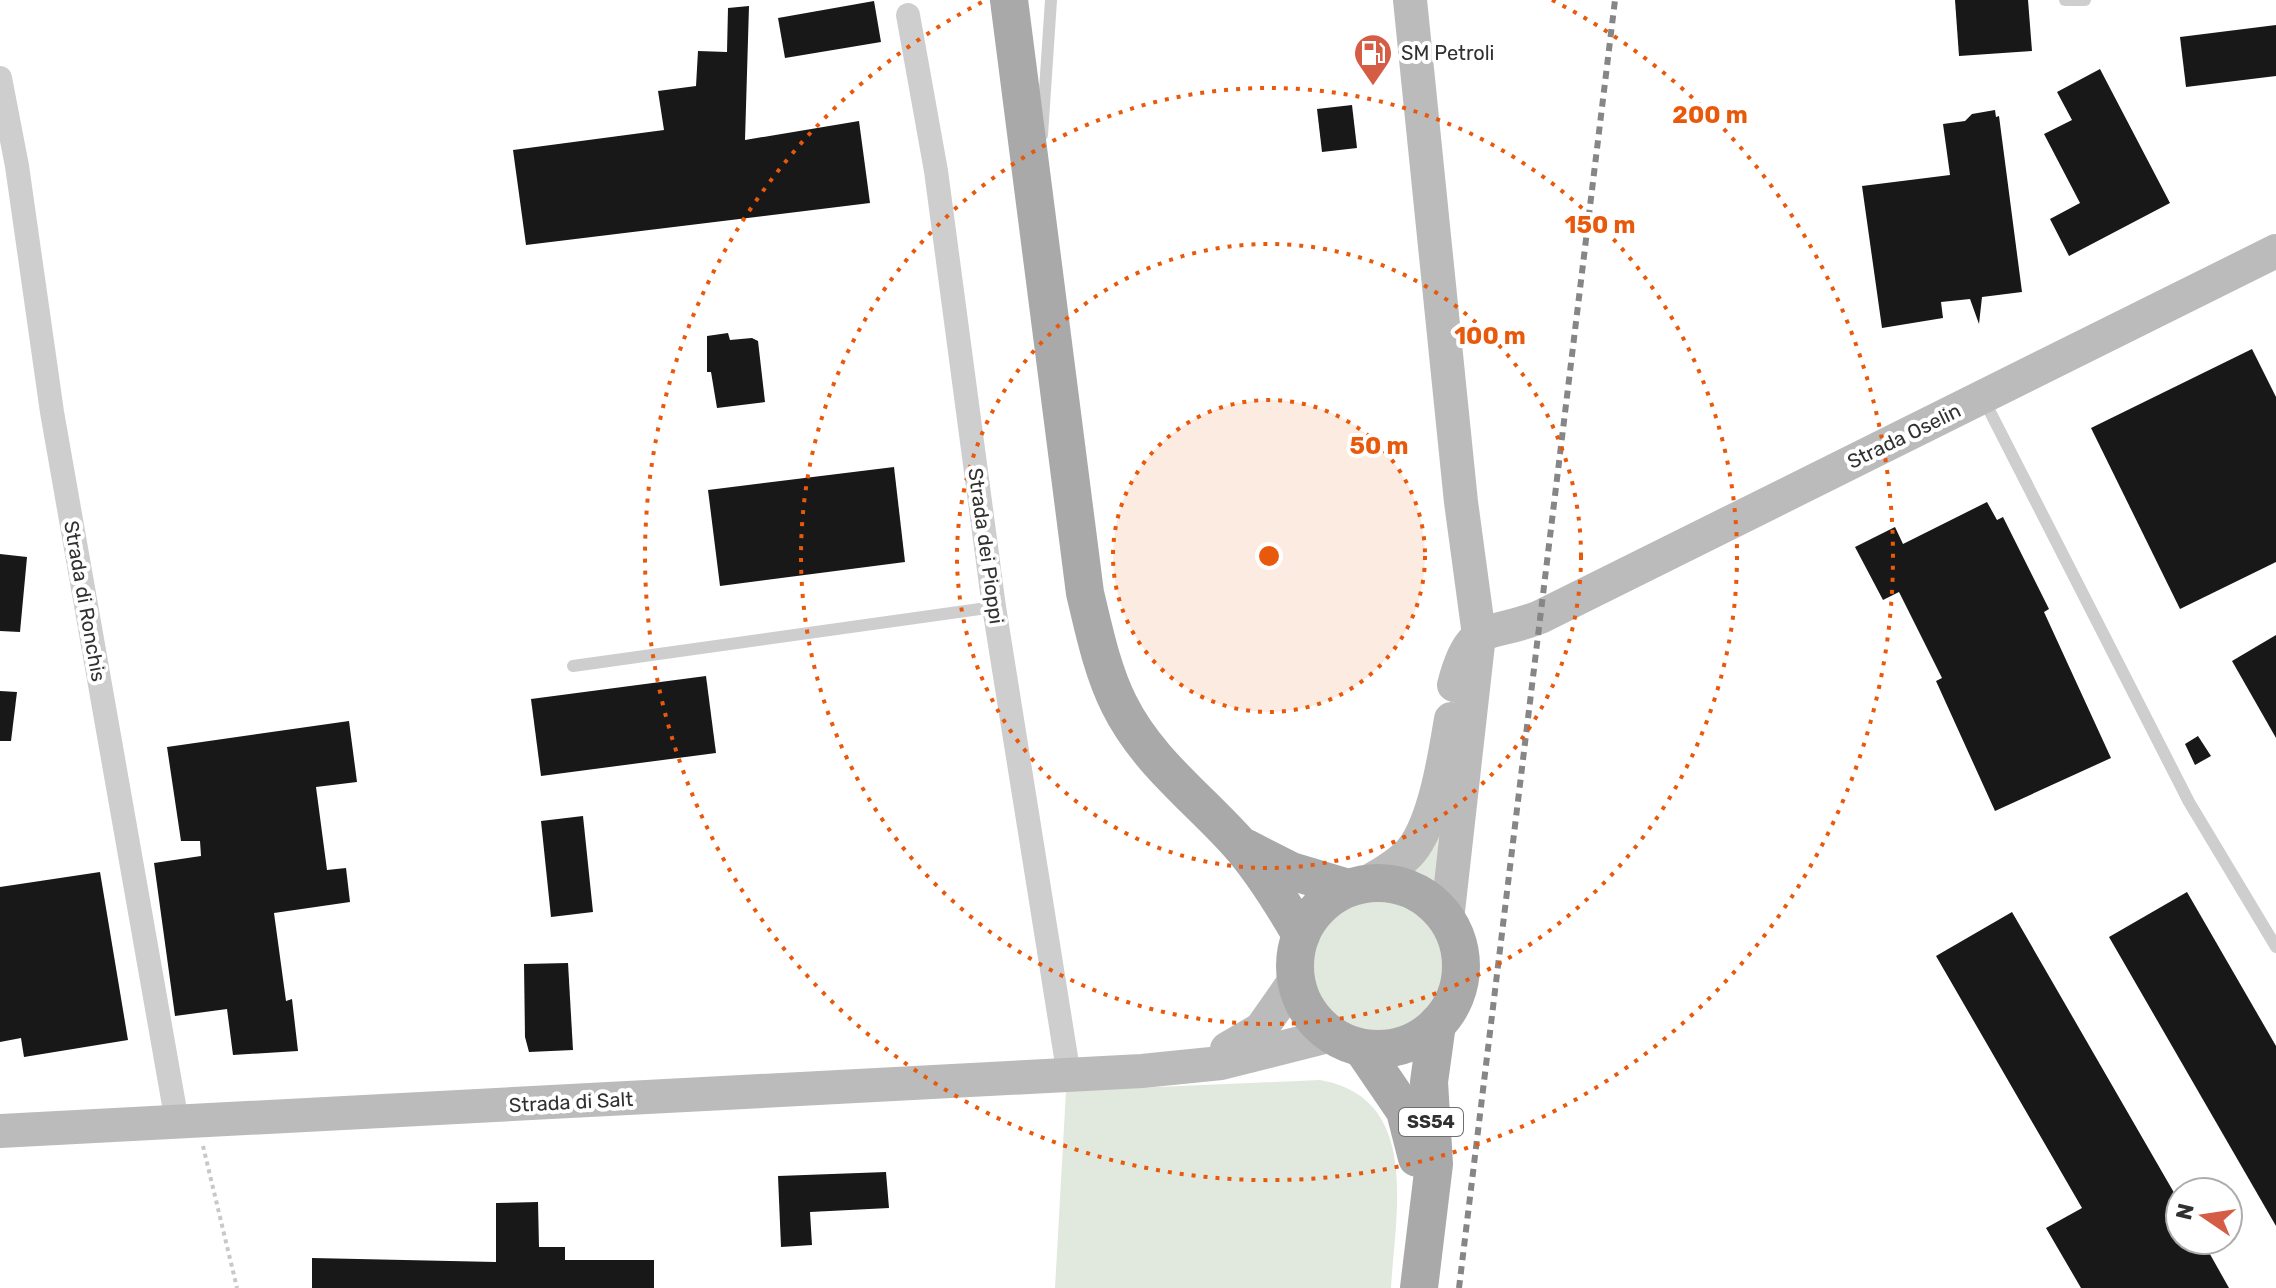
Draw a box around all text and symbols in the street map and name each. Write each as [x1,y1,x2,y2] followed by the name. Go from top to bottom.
[1352,32,1394,87] fuel station icon: SM Petroli
[1401,41,1494,65] place label: SM Petroli
[1672,101,1748,129] text: 200 m
[1565,211,1635,239] text: 150 m
[1454,322,1526,350] text: 100 m
[1843,398,1965,474] street label: Strada Oselin
[1350,432,1408,460] text: 50 m
[963,466,1009,626] street label: Strada dei Pioppi
[59,519,111,683] street label: Strada di Ronchis
[1255,542,1283,570] centre of rings
[508,1087,634,1117] street label: Strada di Salt
[1399,1108,1463,1136] road number: SS54
[2164,1176,2244,1256] north arrow
[2170,1201,2200,1222] text: N

